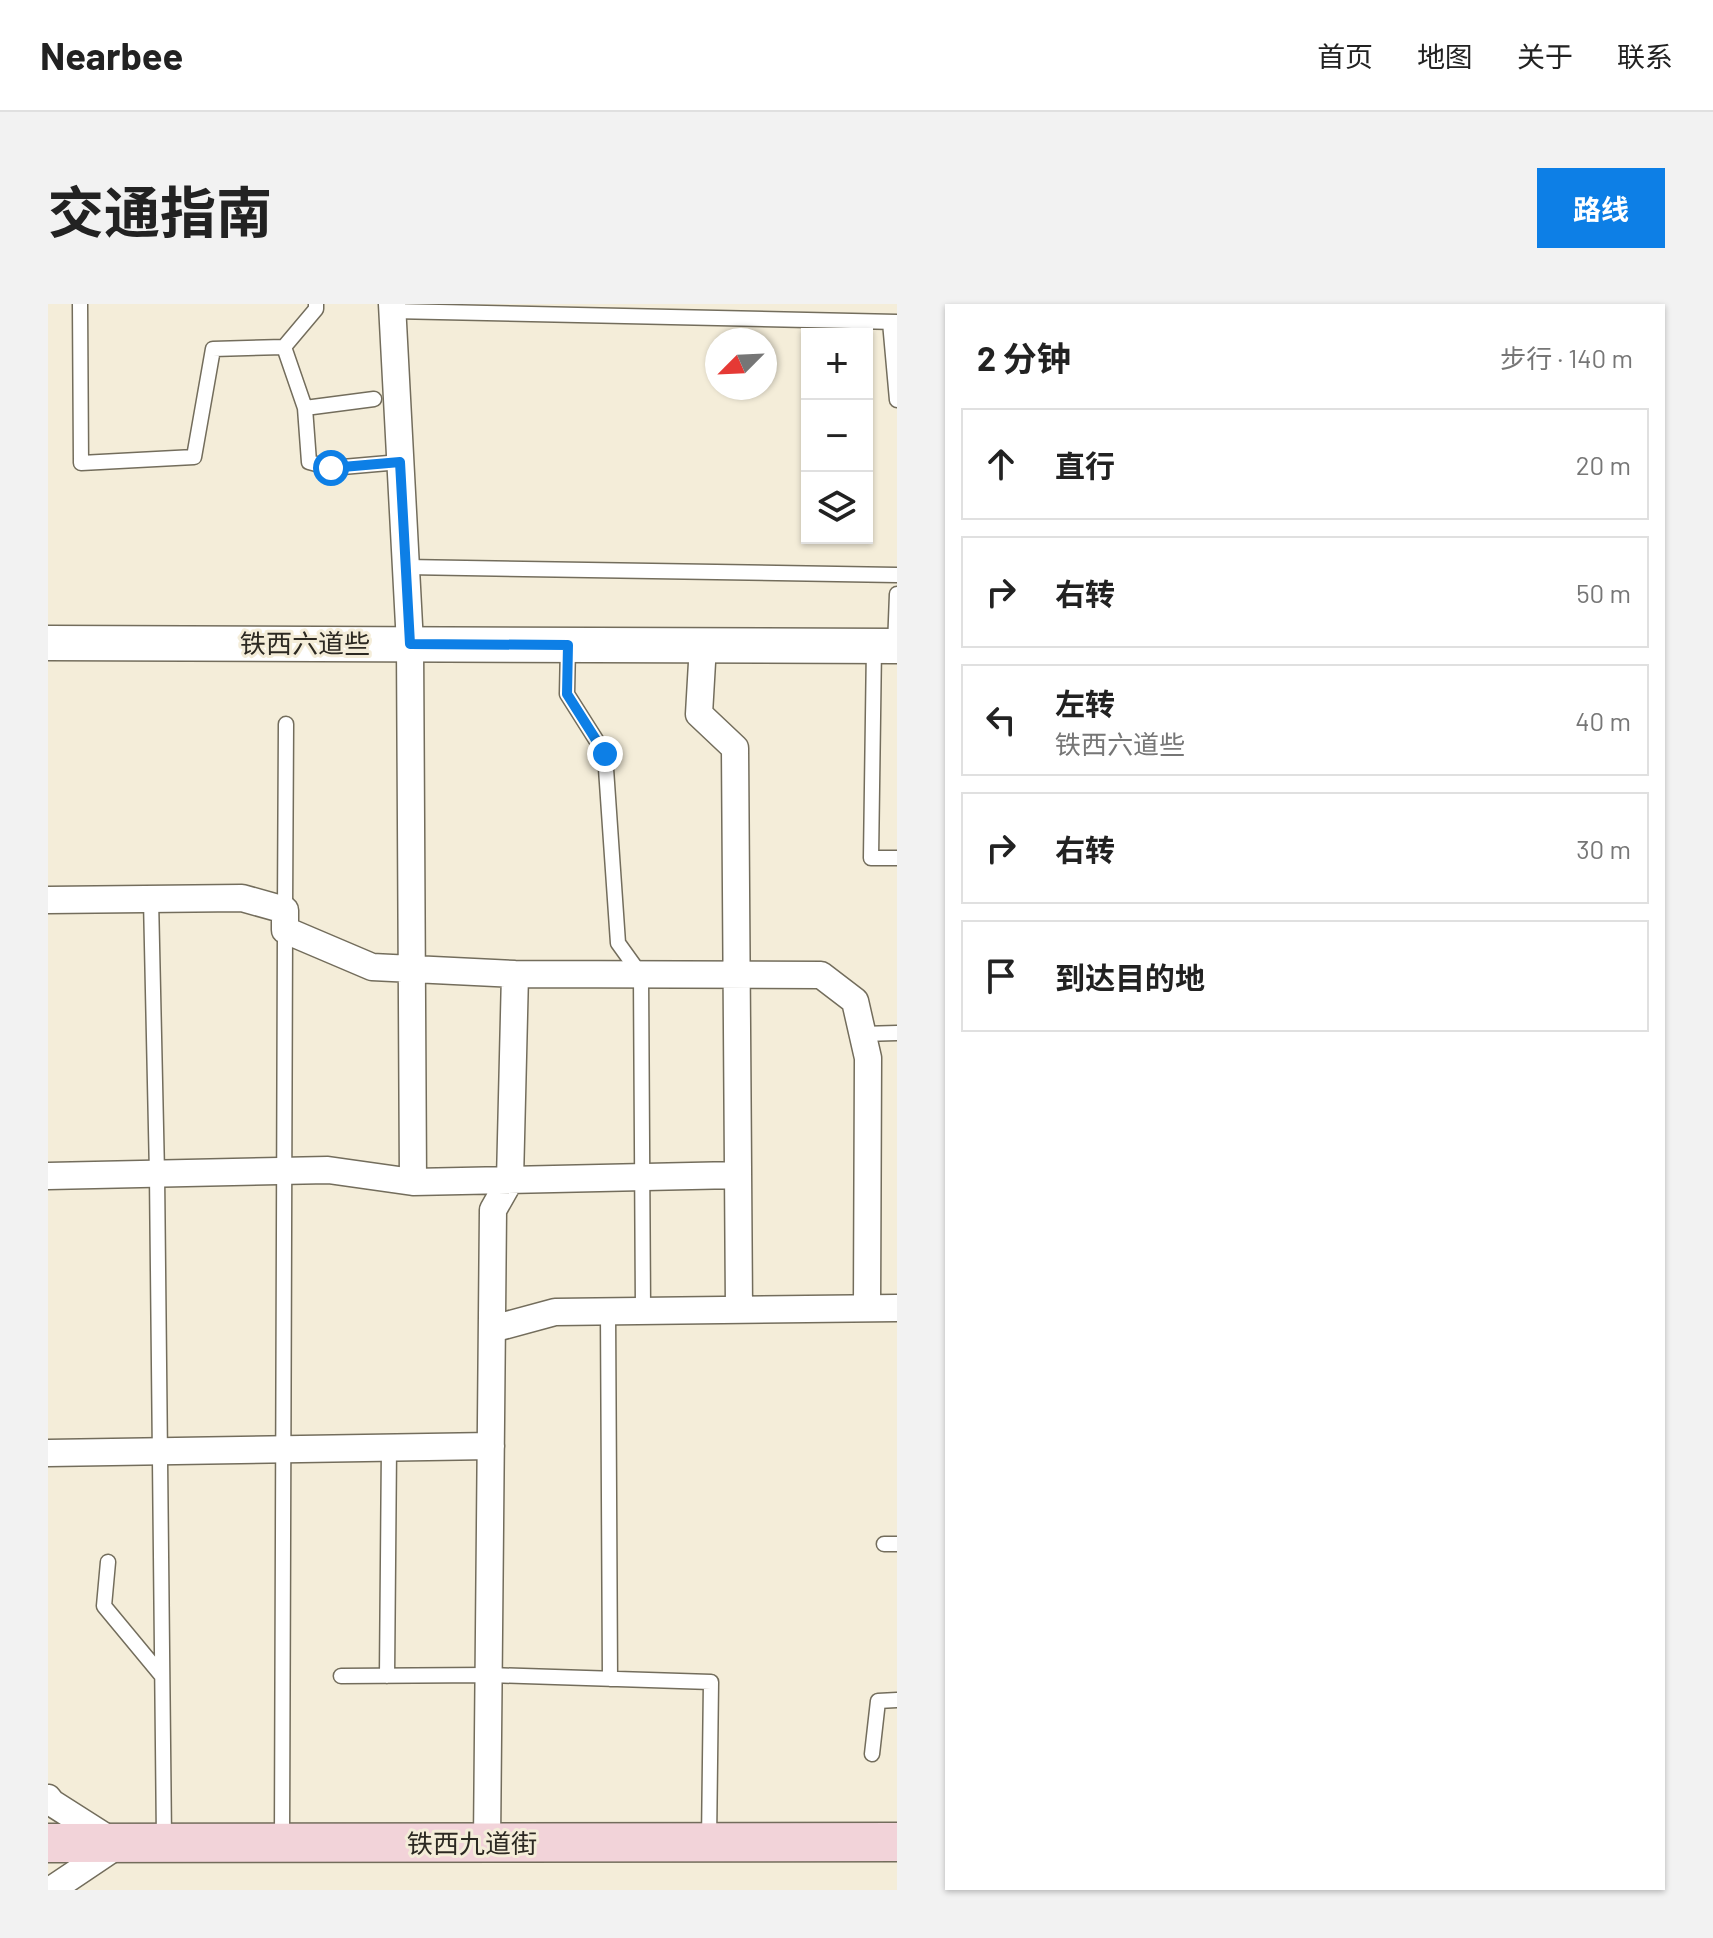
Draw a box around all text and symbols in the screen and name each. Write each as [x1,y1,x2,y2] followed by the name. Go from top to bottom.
[40,32,183,78] text: Nearbee
[1317,39,1373,73] text: 首页
[1417,39,1473,73] text: 地图
[1517,39,1573,73] text: 关于
[1617,39,1673,73] text: 联系
[1537,168,1665,248] button: 路线
[48,177,272,244] text: 交通指南
[705,328,777,400] north arrow
[801,328,873,544] map controls
[801,328,873,400] button: +
[977,337,1071,378] text: 2 分钟
[1500,342,1633,373] text: 步行 · 140 m
[801,400,873,472] button: −
[979,442,1023,486] icon: ahead
[1055,447,1115,483] text: 直行
[1576,449,1631,480] text: 20 m
[313,450,349,486] route start
[801,472,873,544] button: layers
[979,570,1023,614] icon: right
[1055,575,1115,611] text: 右转
[1576,577,1631,608] text: 50 m
[240,627,370,658] street label: 铁西六道些
[1055,685,1115,721] text: 左转
[979,698,1023,742] icon: left
[1575,705,1631,736] text: 40 m
[1055,728,1185,759] text: 铁西六道些
[587,736,623,772] route end
[979,826,1023,870] icon: right
[1055,831,1115,867] text: 右转
[1576,833,1631,864] text: 30 m
[979,954,1023,998] icon: arrive
[1055,959,1205,995] text: 到达目的地
[407,1827,537,1858] street label: 铁西九道街

